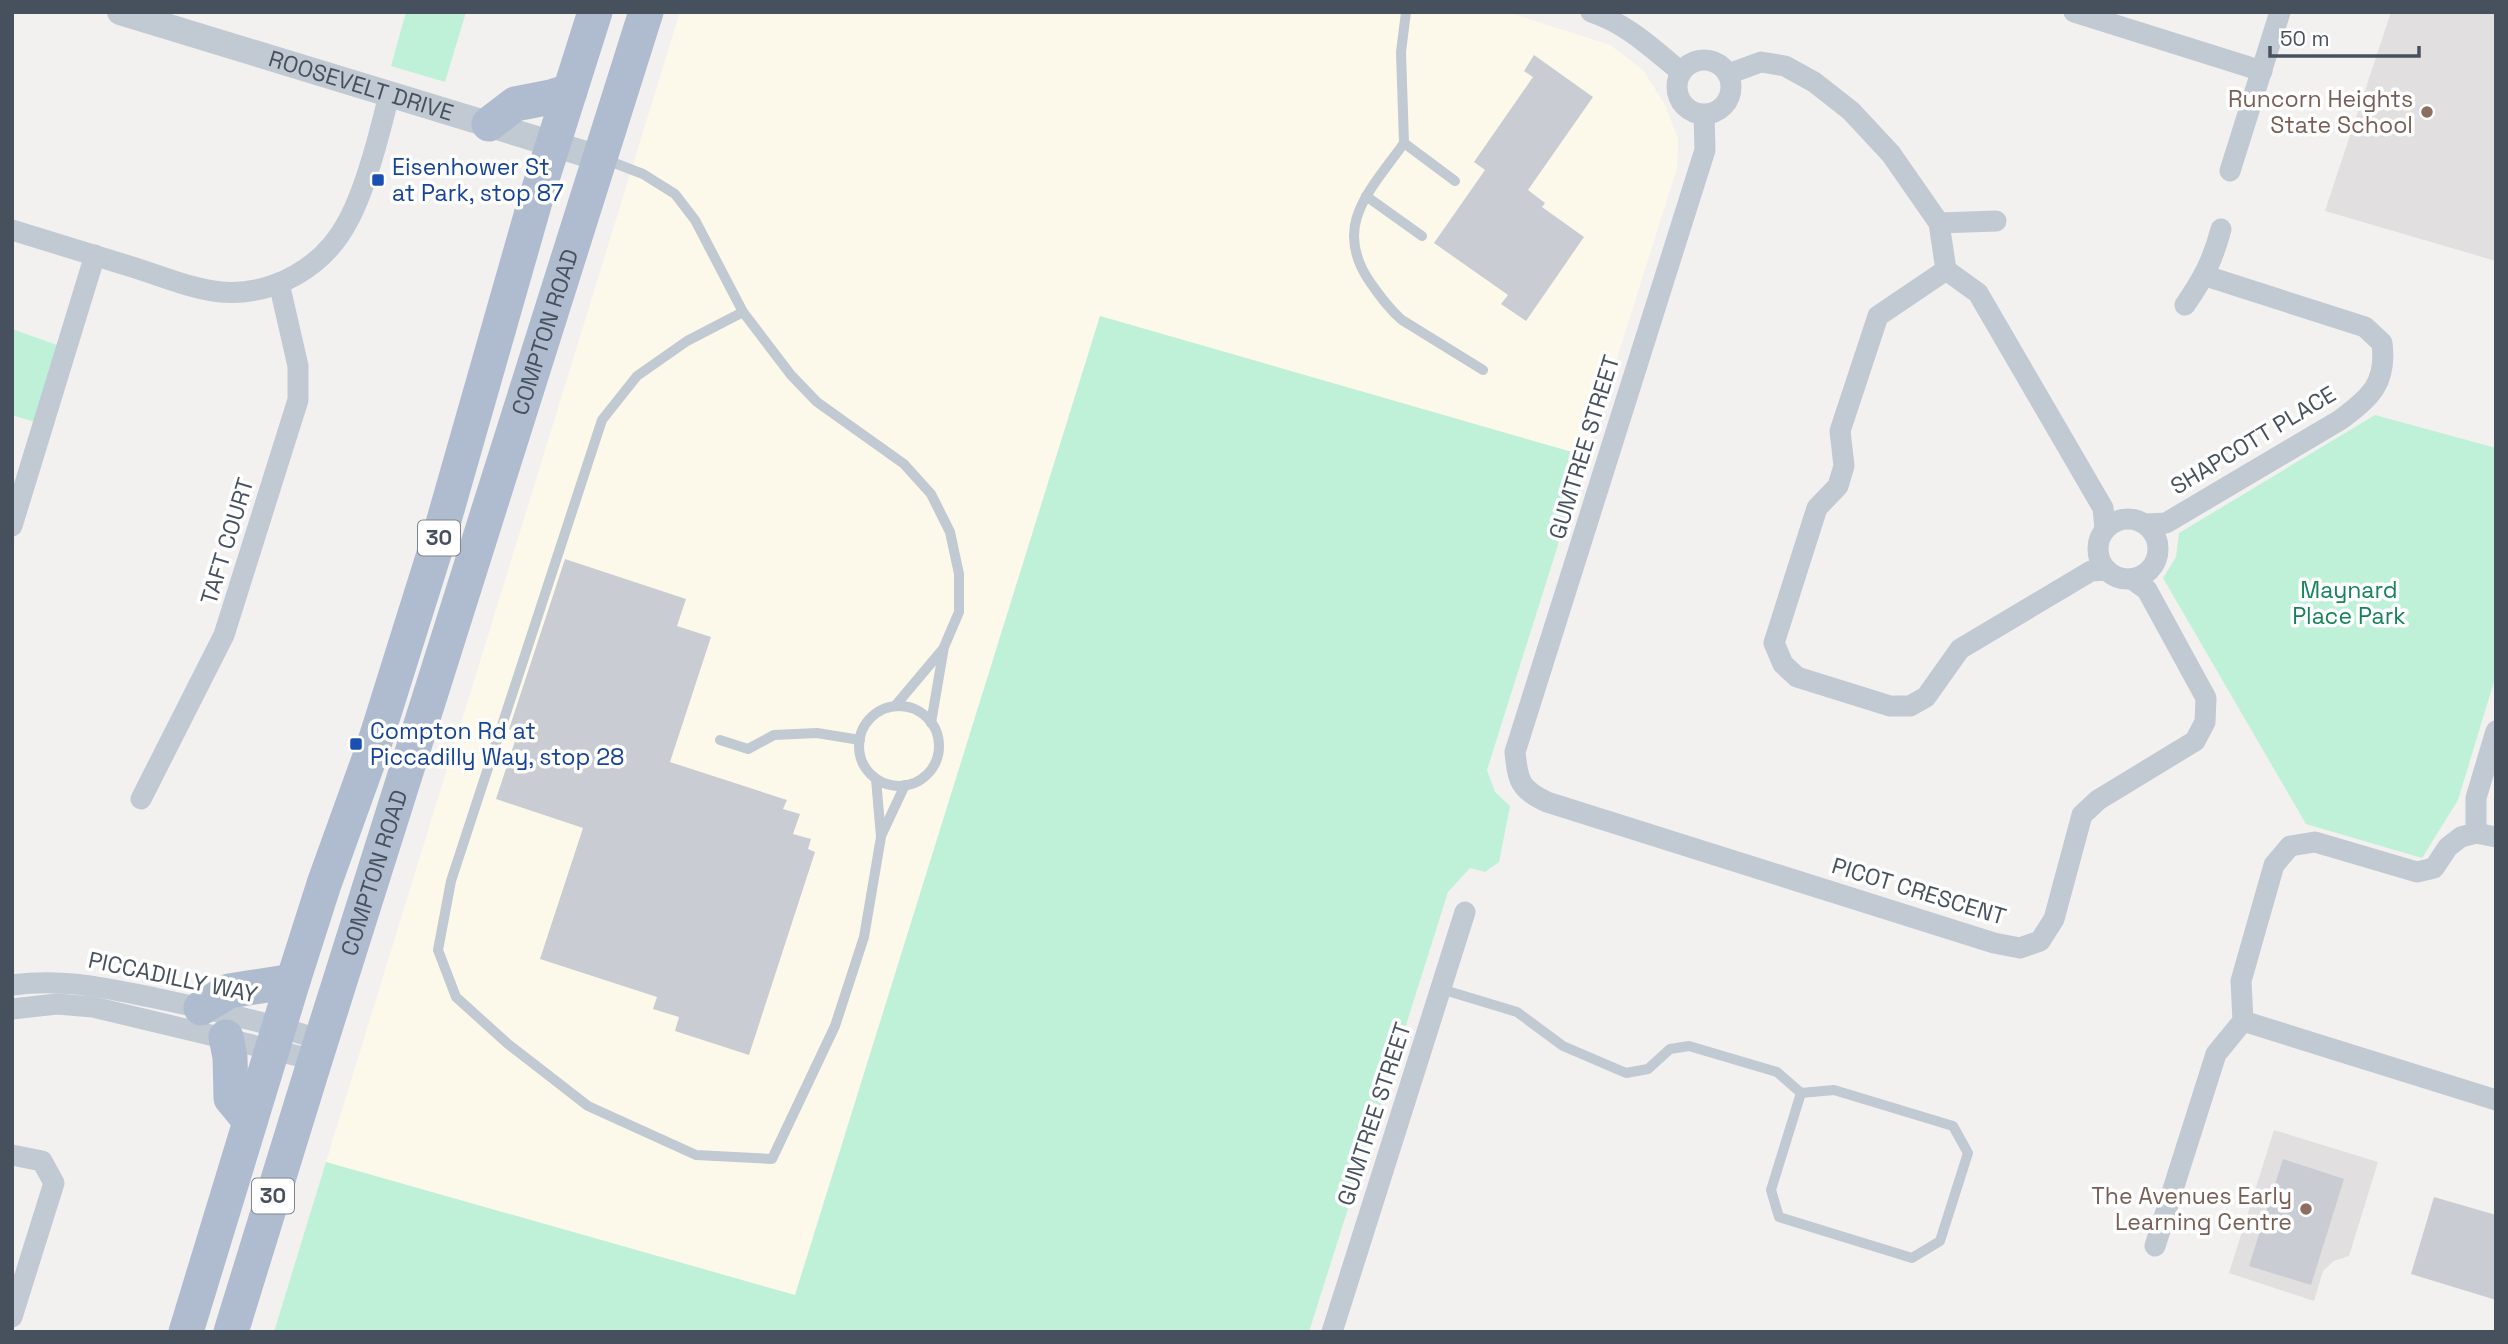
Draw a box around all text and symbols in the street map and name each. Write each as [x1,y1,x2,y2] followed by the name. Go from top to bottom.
[2270,14,2419,58] scale bar
[2280,25,2330,52] text: 50 m
[265,43,457,128] street label: ROOSEVELT DRIVE
[2228,84,2413,140] place label: Runcorn Heights State School
[2419,104,2435,120] marker: Runcorn Heights State School
[392,152,564,208] place label: Eisenhower St at Park, stop 87
[370,172,386,188] marker: Eisenhower St at Park, stop 87
[505,245,585,419] street label: COMPTON ROAD
[1542,351,1626,543] street label: GUMTREE STREET
[2165,379,2341,501] street label: SHAPCOTT PLACE
[194,474,260,608] street label: TAFT COURT
[418,520,460,556] road number: 30
[2292,575,2406,631] park label: Maynard Place Park
[370,716,624,772] place label: Compton Rd at Piccadilly Way, stop 28
[348,736,364,752] marker: Compton Rd at Piccadilly Way, stop 28
[334,786,414,960] street label: COMPTON ROAD
[1828,850,2010,932] street label: PICOT CRESCENT
[86,944,260,1010] street label: PICCADILLY WAY
[1330,1018,1418,1210] street label: GUMTREE STREET
[252,1178,294,1214] road number: 30
[2091,1181,2292,1237] place label: The Avenues Early Learning Centre
[2298,1201,2314,1217] marker: The Avenues Early Learning Centre

